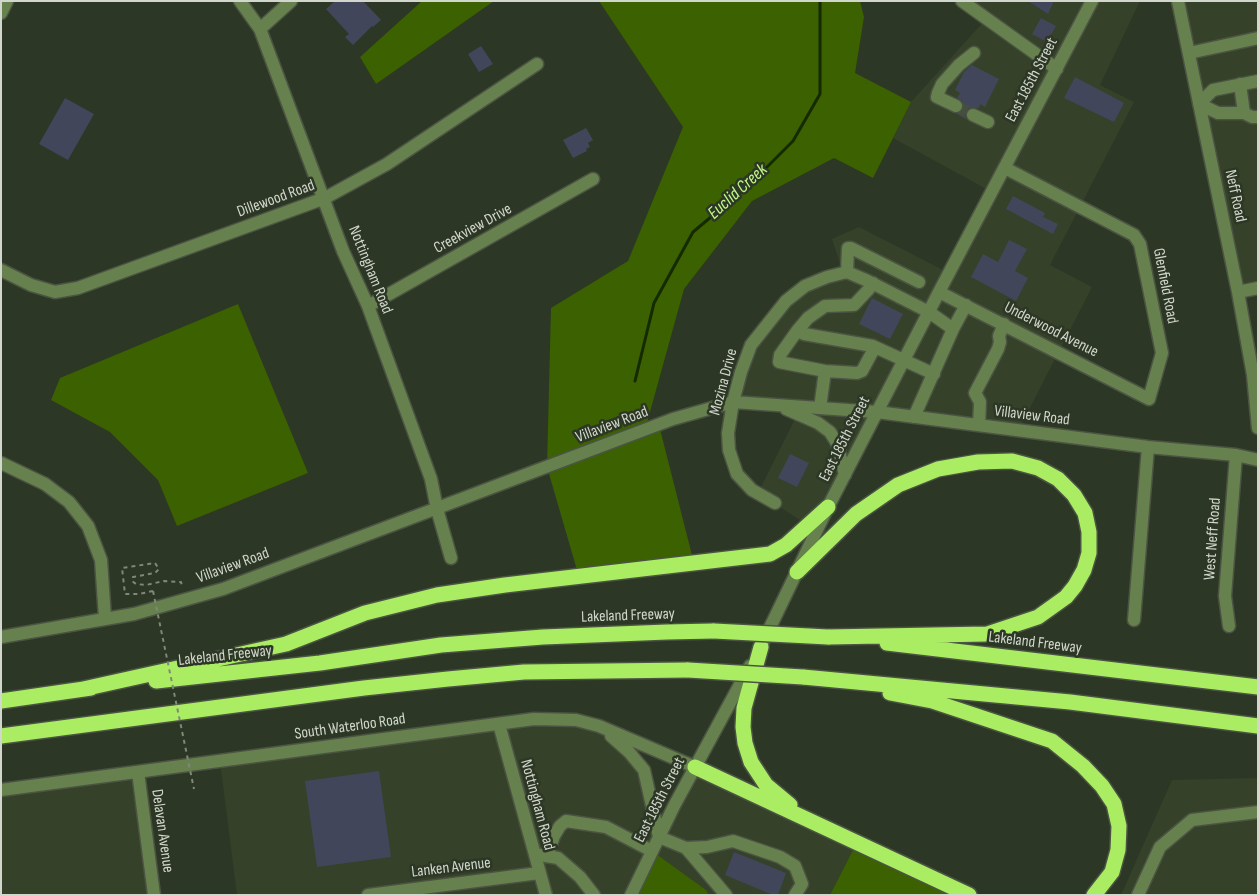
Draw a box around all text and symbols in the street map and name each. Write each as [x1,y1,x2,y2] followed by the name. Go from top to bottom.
[1002,35,1062,125] street label: East 185th Street
[704,160,772,224] water label: Euclid Creek
[1220,168,1250,224] street label: Neff Road
[235,176,317,222] street label: Dillewood Road
[431,200,515,258] street label: Creekview Drive
[344,223,396,317] street label: Nottingham Road
[1148,247,1182,325] street label: Glenfield Road
[1001,298,1101,362] street label: Underwood Avenue
[706,347,742,417] street label: Mozina Drive
[815,393,875,485] street label: East 185th Street
[573,402,651,448] street label: Villaview Road
[993,402,1071,430] street label: Villaview Road
[1201,497,1225,581] street label: West Neff Road
[194,544,272,588] street label: Villaview Road
[581,605,675,627] street label: Lakeland Freeway
[987,628,1083,658] street label: Lakeland Freeway
[177,642,273,670] street label: Lakeland Freeway
[293,710,407,744] street label: South Waterloo Road
[630,754,690,846] street label: East 185th Street
[516,757,558,853] street label: Nottingham Road
[147,788,177,874] street label: Delavan Avenue
[410,854,492,882] street label: Lanken Avenue

